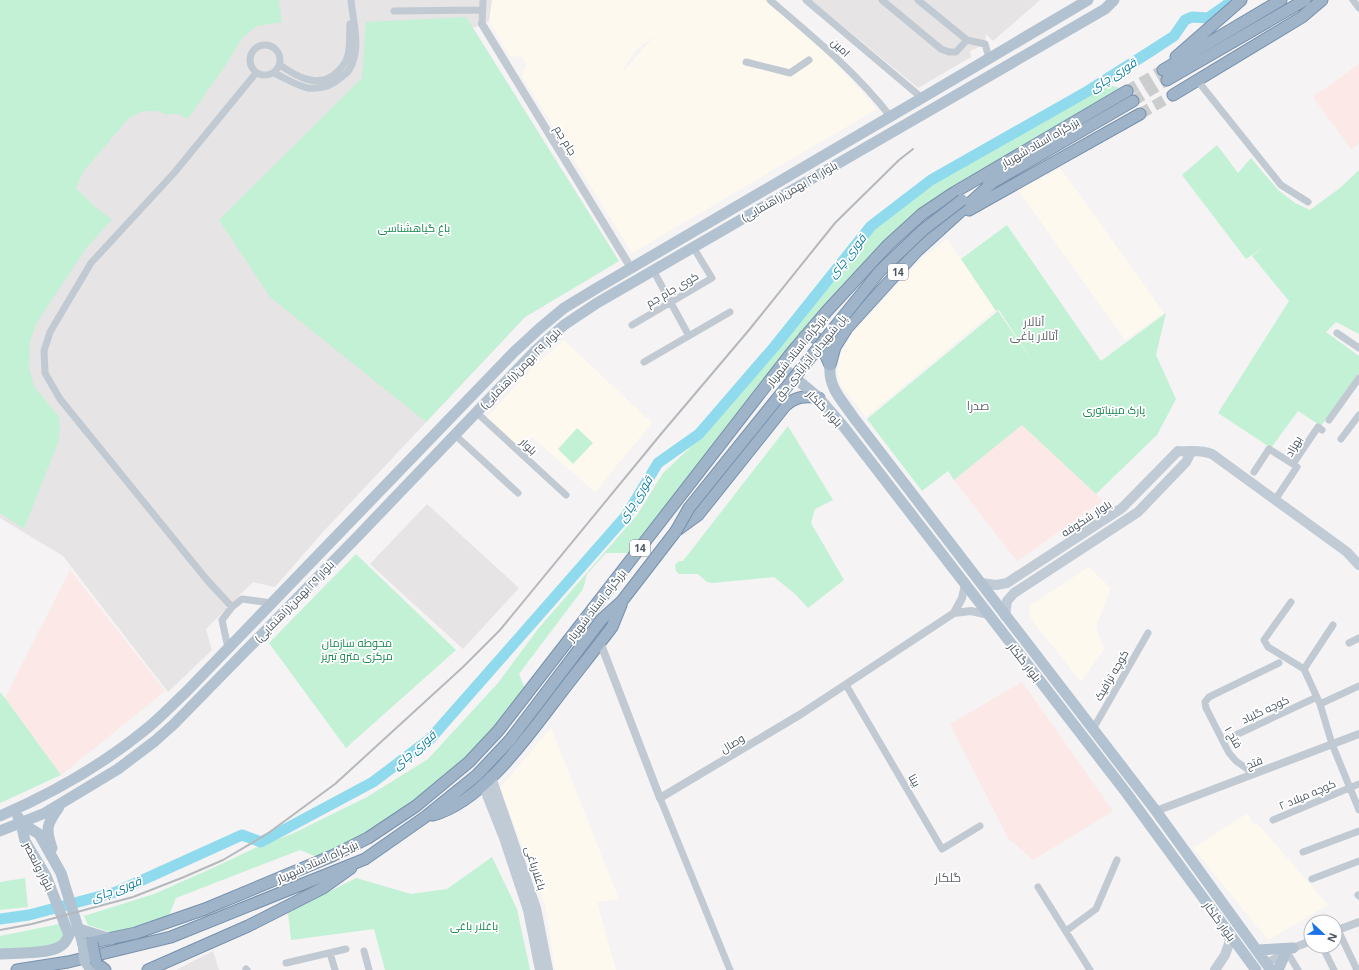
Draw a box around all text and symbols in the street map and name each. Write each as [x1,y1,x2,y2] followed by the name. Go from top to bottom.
[828,34,854,60] street label: امین
[1086,54,1140,96] water label: قوری چای
[997,114,1082,171] street label: بزرگراه استاد شهریار
[550,122,581,158] street label: جام جم
[738,157,840,225] street label: بلوار ٢٩ بهمن(راهنمایی)
[378,220,450,236] park label: باغ گیاهشناسی
[824,230,870,282] water label: قوری چای
[888,264,908,280] road number: 14
[643,268,702,311] street label: کوی جام جم
[762,311,829,390] street label: بزرگراه استاد شهریار
[771,311,849,403] street label: پل شهیدان آذرآبادی حق
[1010,313,1059,344] district label: آنالار آتالار باغی
[476,324,564,412] street label: بلوار ٢٩ بهمن(راهنمایی)
[803,386,846,430] street label: بلوار گلکار
[967,397,989,414] district label: صدرا
[1083,402,1145,417] park label: پارک مینیاتوری
[1281,433,1305,459] street label: بهزاد
[516,434,541,458] street label: بلوار
[614,472,657,526] water label: قوری چای
[1058,496,1114,540] street label: بلوار شکوفه
[630,540,650,556] road number: 14
[251,557,337,645] street label: بلوار ٢٩ بهمن(راهنمایی)
[563,566,629,645] street label: بزرگراه استاد شهریار
[320,635,393,663] park label: محوطه سازمان مرکزی مترو تبریز
[1004,639,1045,685] street label: بلوار گلکار
[1090,647,1132,703] street label: کوچه ترافیک
[1239,691,1291,727] street label: کوچه گلباد
[1221,723,1246,751] street label: فتح ۱
[389,726,440,773] water label: قوری چای
[717,730,747,756] street label: وصال
[1243,752,1265,773] street label: فتح
[905,771,925,789] street label: بینا
[1276,775,1338,813] street label: کوچه میلاد ۲
[273,836,360,886] street label: بزرگراه استاد شهریار
[20,838,58,893] street label: بلوار ولىعصر
[522,844,550,892] street label: باغلارباغی
[934,869,961,886] district label: گلکار
[89,872,144,906] water label: قوری چای
[1200,897,1239,944] street label: بلوار گلکار
[1303,914,1343,954] north arrow
[450,918,498,933] park label: باغلار باغی
[1324,931,1341,945] text: N

